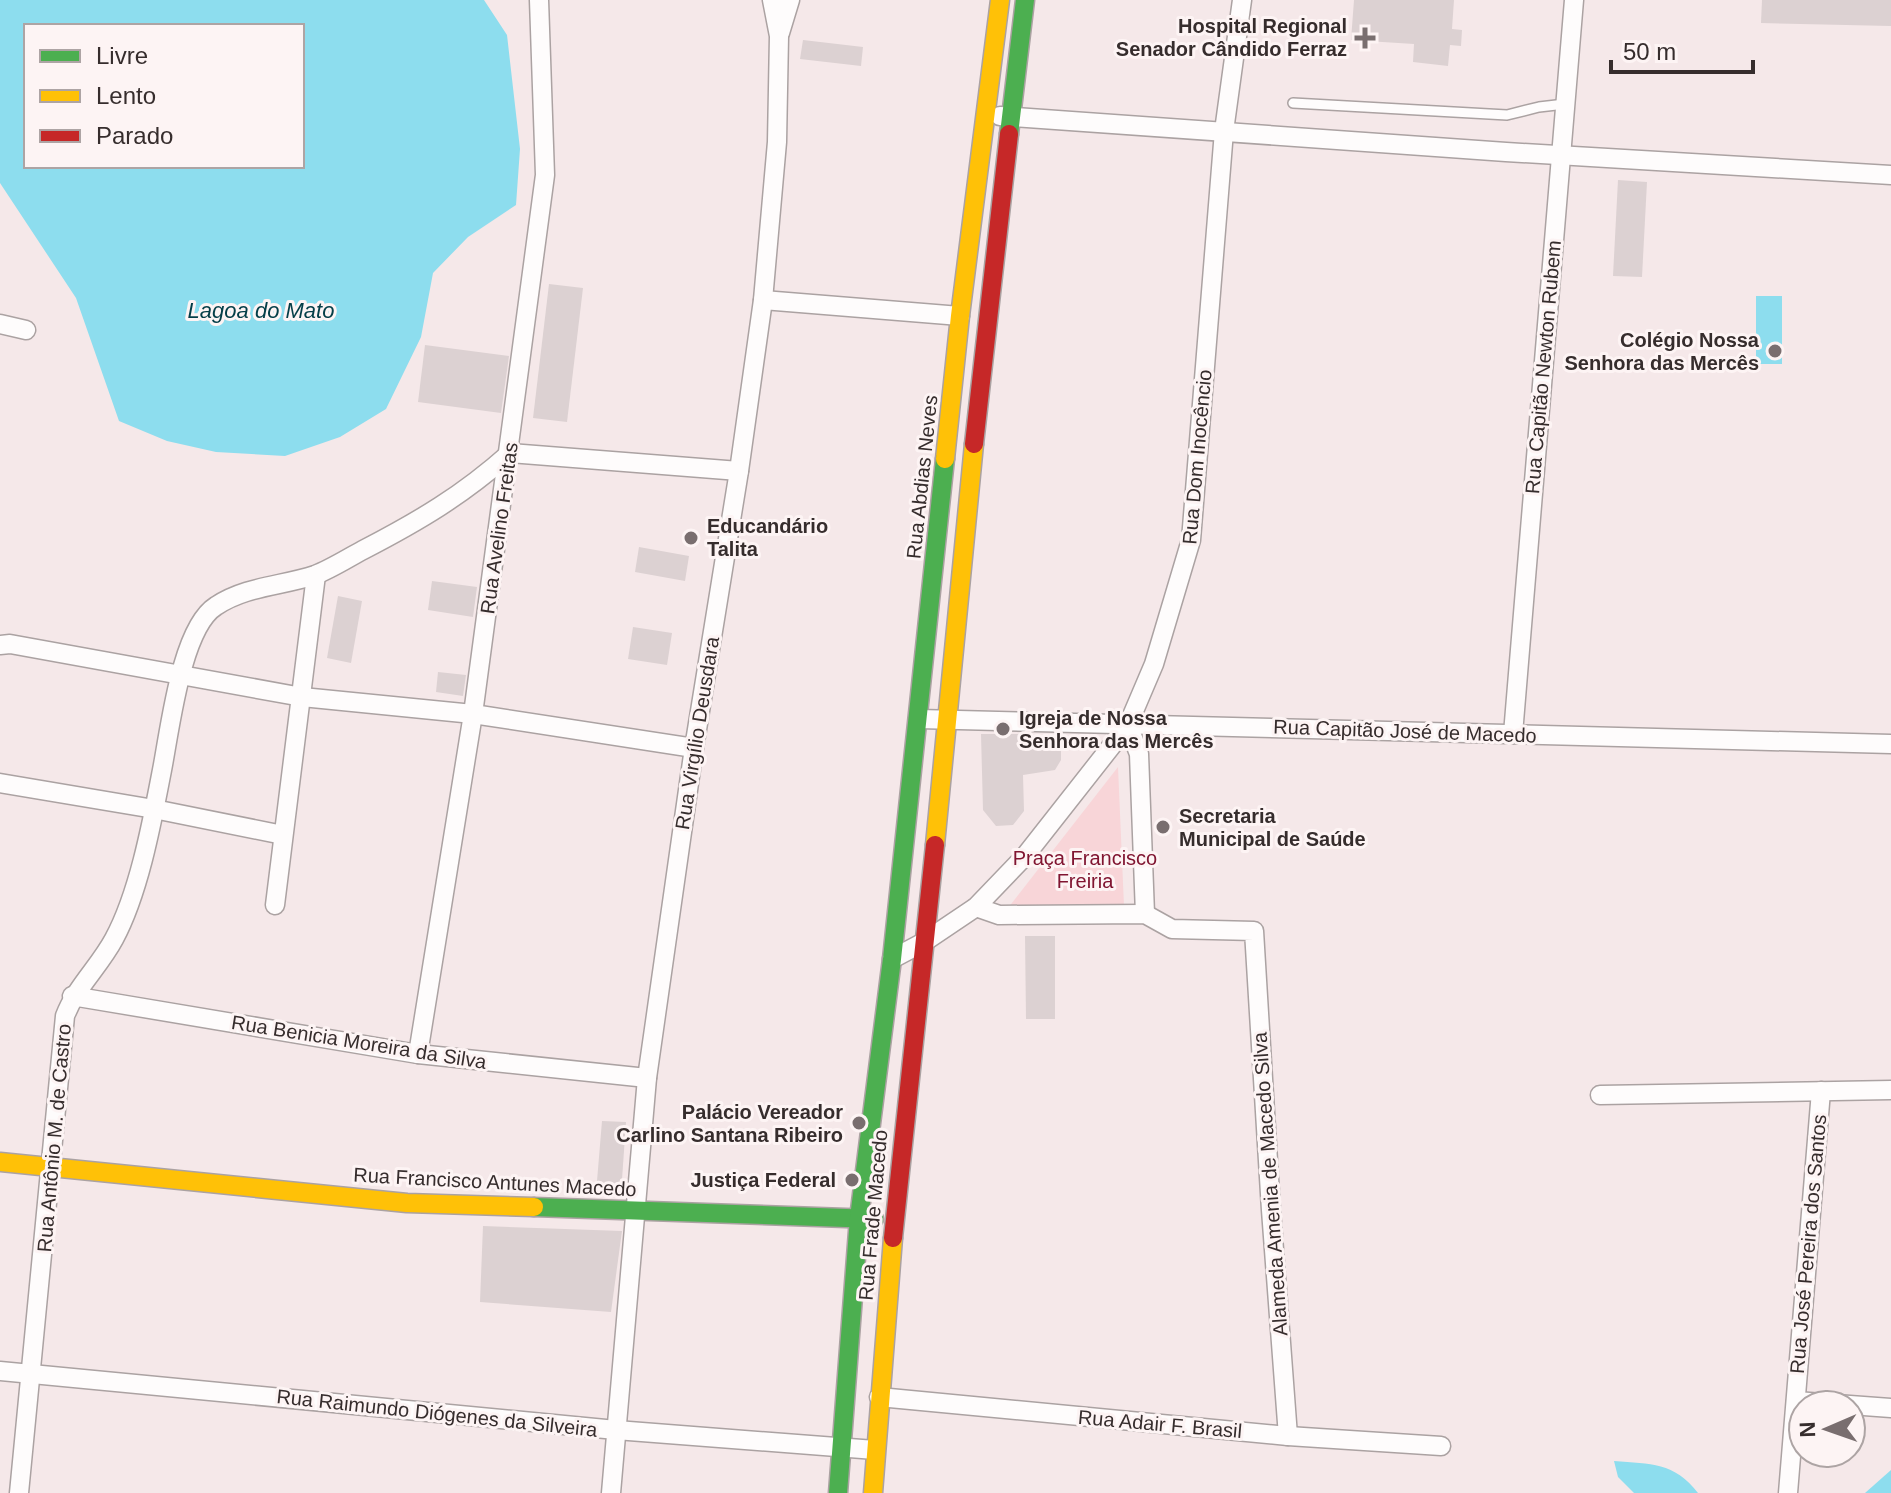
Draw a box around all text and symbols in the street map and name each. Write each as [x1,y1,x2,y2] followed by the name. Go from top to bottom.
[1116,15,1347,60] place label: Hospital Regional Senador Cândido Ferraz
[24,24,304,168] legend
[1611,24,1753,74] scale bar
[1354,27,1376,49] marker: Hospital Regional Senador Cândido Ferraz
[1623,38,1676,65] text: 50 m
[96,42,148,69] text: Livre
[96,82,156,109] text: Lento
[96,122,173,149] text: Parado
[1521,239,1565,495] street label: Rua Capitão Newton Rubem
[188,298,334,323] water label: Lagoa do Mato
[1564,329,1760,374] place label: Colégio Nossa Senhora das Mercês
[1766,342,1784,360] marker: Colégio Nossa Senhora das Mercês
[1178,369,1216,545] street label: Rua Dom Inocêncio
[902,394,942,560] street label: Rua Abdias Neves
[476,441,522,615] street label: Rua Avelino Freitas
[707,515,828,560] place label: Educandário Talita
[682,529,700,547] marker: Educandário Talita
[671,634,723,831] street label: Rua Virgílio Deusdara
[1019,707,1214,752] place label: Igreja de Nossa Senhora das Mercês
[1273,715,1537,747] street label: Rua Capitão José de Macedo
[994,720,1012,738] marker: Igreja de Nossa Senhora das Mercês
[1179,805,1366,850] place label: Secretaria Municipal de Saúde
[1154,818,1172,836] marker: Secretaria Municipal de Saúde
[1013,847,1157,892] park label: Praça Francisco Freiria
[230,1011,489,1073] street label: Rua Benicia Moreira da Silva
[33,1023,75,1253] street label: Rua Antônio M. de Castro
[1248,1030,1292,1337] street label: Alameda Amenia de Macedo Silva
[616,1101,843,1146] place label: Palácio Vereador Carlino Santana Ribeiro
[1786,1113,1830,1375] street label: Rua José Pereira dos Santos
[850,1114,868,1132] marker: Palácio Vereador Carlino Santana Ribeiro
[855,1129,891,1301] street label: Rua Frade Macedo
[353,1164,637,1200] street label: Rua Francisco Antunes Macedo
[690,1169,836,1191] place label: Justiça Federal
[843,1171,861,1189] marker: Justiça Federal
[276,1385,599,1441] street label: Rua Raimundo Diógenes da Silveira
[1787,1389,1867,1469] north arrow
[1077,1406,1243,1442] street label: Rua Adair F. Brasil
[1795,1421,1820,1438] text: N

